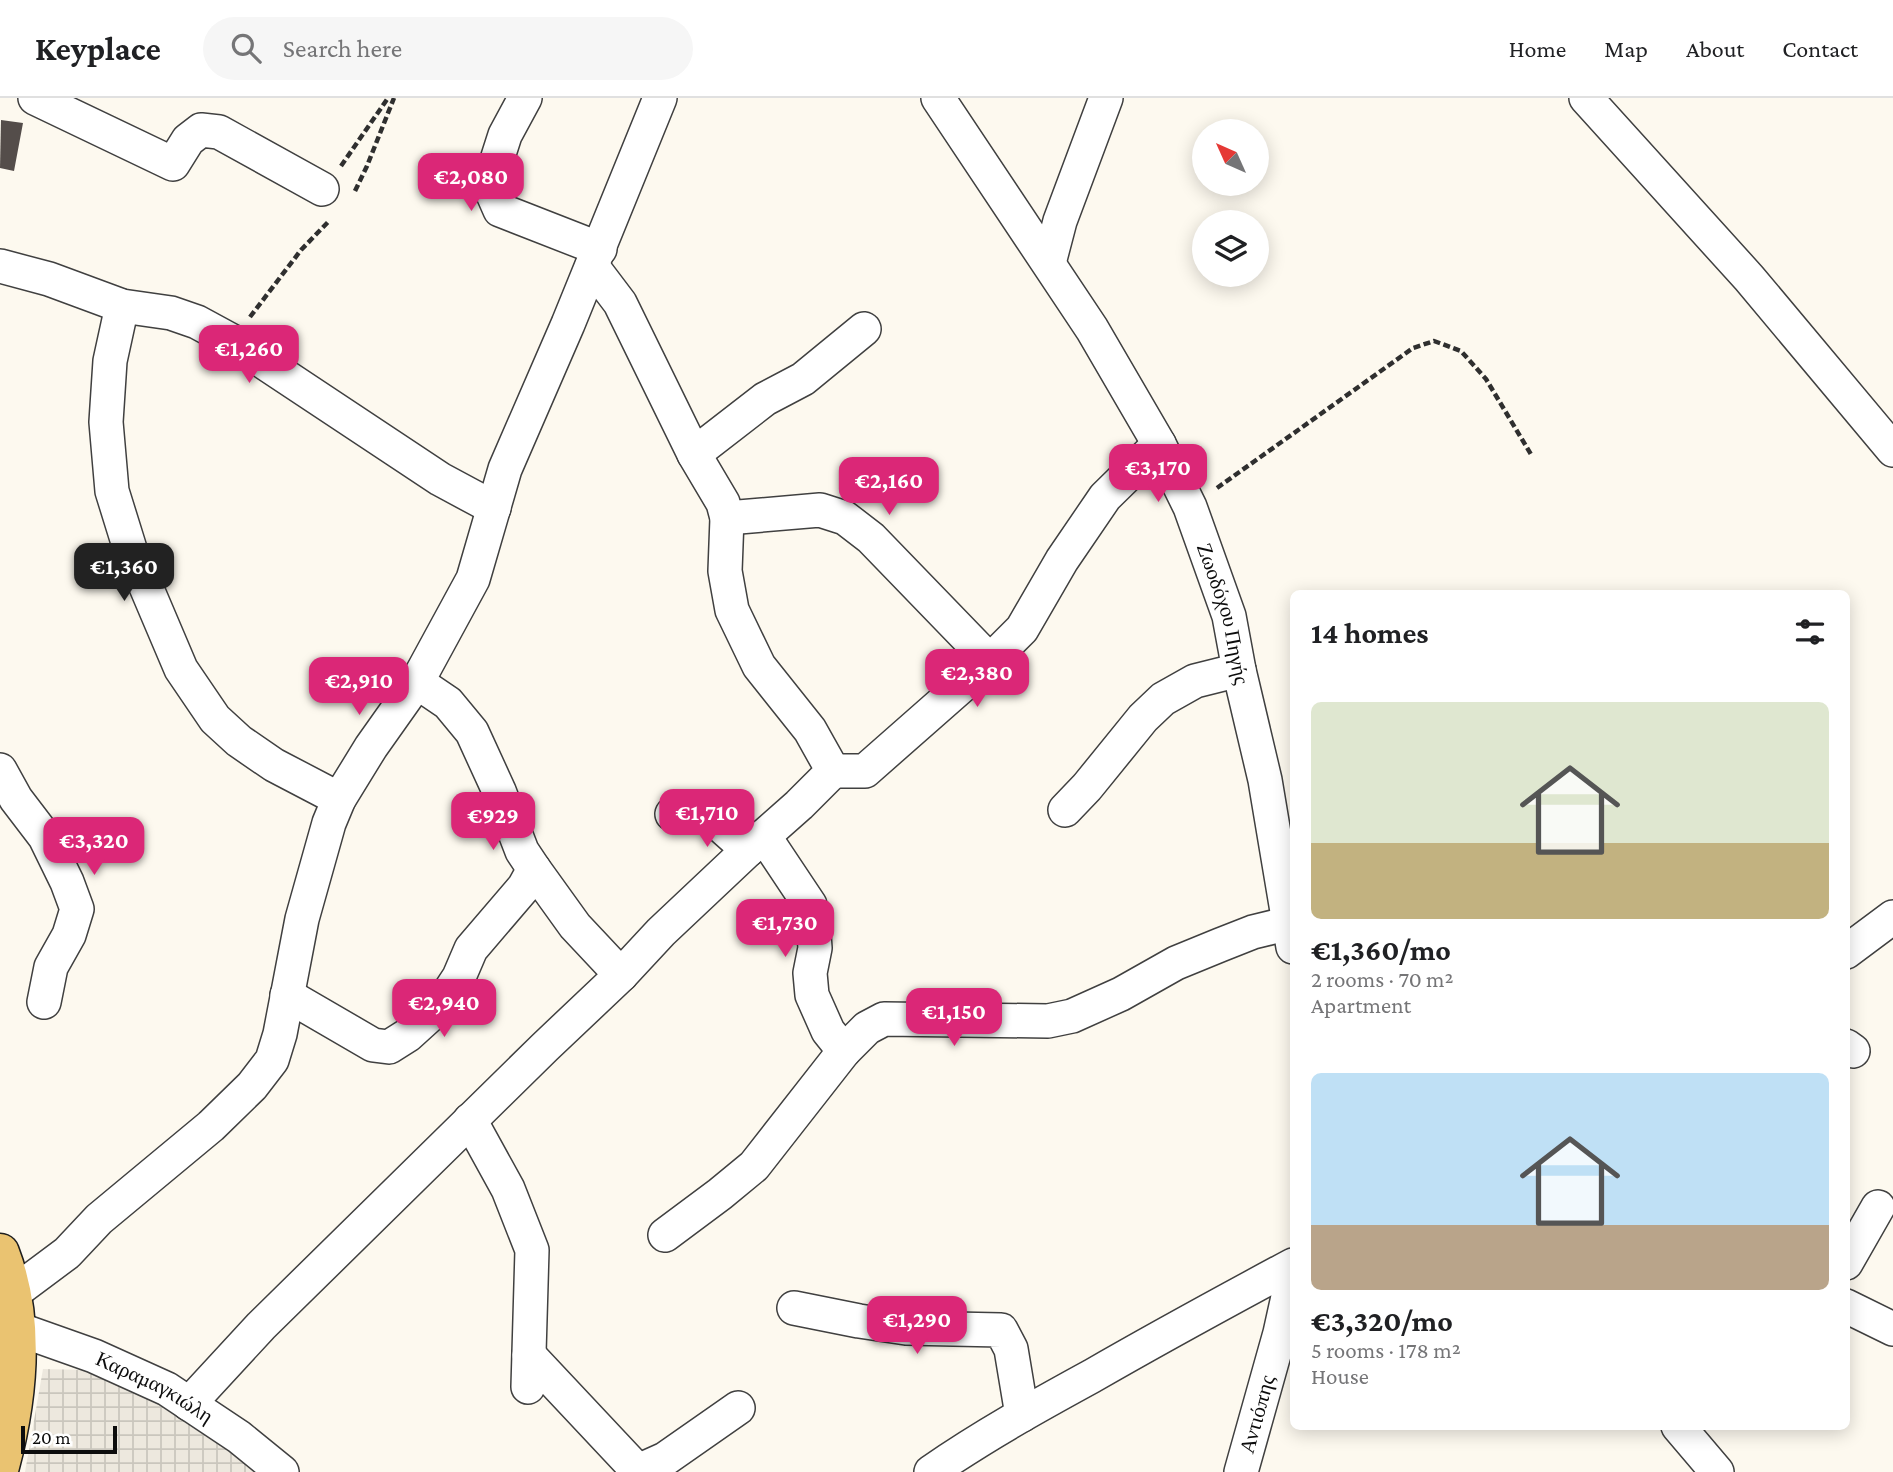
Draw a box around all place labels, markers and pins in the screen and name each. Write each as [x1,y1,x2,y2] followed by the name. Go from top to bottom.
[414,153,528,213] pin: €2,080
[192,326,306,385] pin: €1,260
[1101,444,1215,504] pin: €3,170
[832,458,946,517] pin: €2,160
[67,544,181,603] pin: €1,360
[920,650,1034,709] pin: €2,380
[302,658,416,717] pin: €2,910
[650,790,764,849] pin: €1,710
[452,792,534,852] pin: €929
[37,818,151,877] pin: €3,320
[728,900,842,959] pin: €1,730
[387,979,501,1039] pin: €2,940
[897,988,1011,1048] pin: €1,150
[860,1296,974,1356] pin: €1,290

